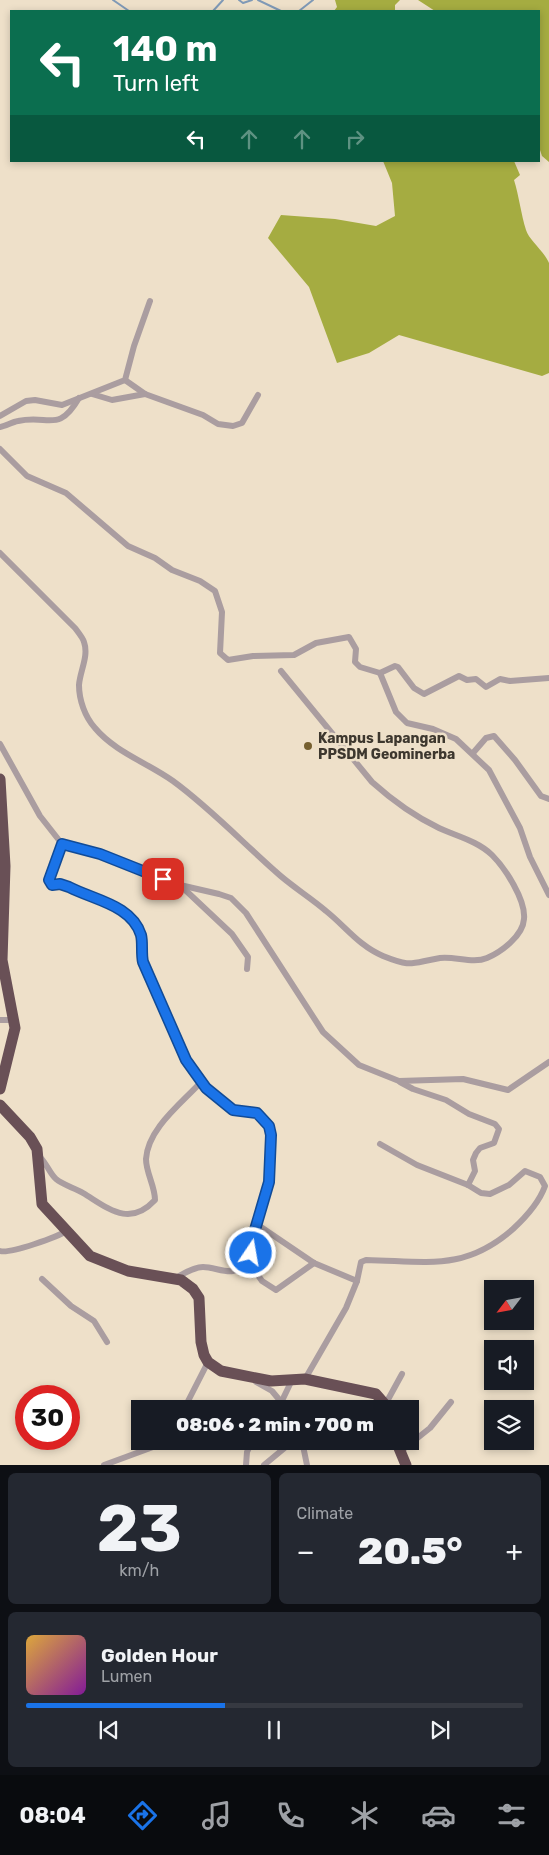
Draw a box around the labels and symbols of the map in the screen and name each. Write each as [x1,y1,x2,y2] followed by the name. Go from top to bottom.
[318,730,455,763] place label: Kampus Lapangan PPSDM Geominerba
[302,740,314,752] marker: Kampus Lapangan PPSDM Geominerba
[142,858,184,900] pin
[224,1226,276,1278] position arrow
[484,1280,534,1330] north arrow
[15,1385,80,1450] speed limit sign: 30

